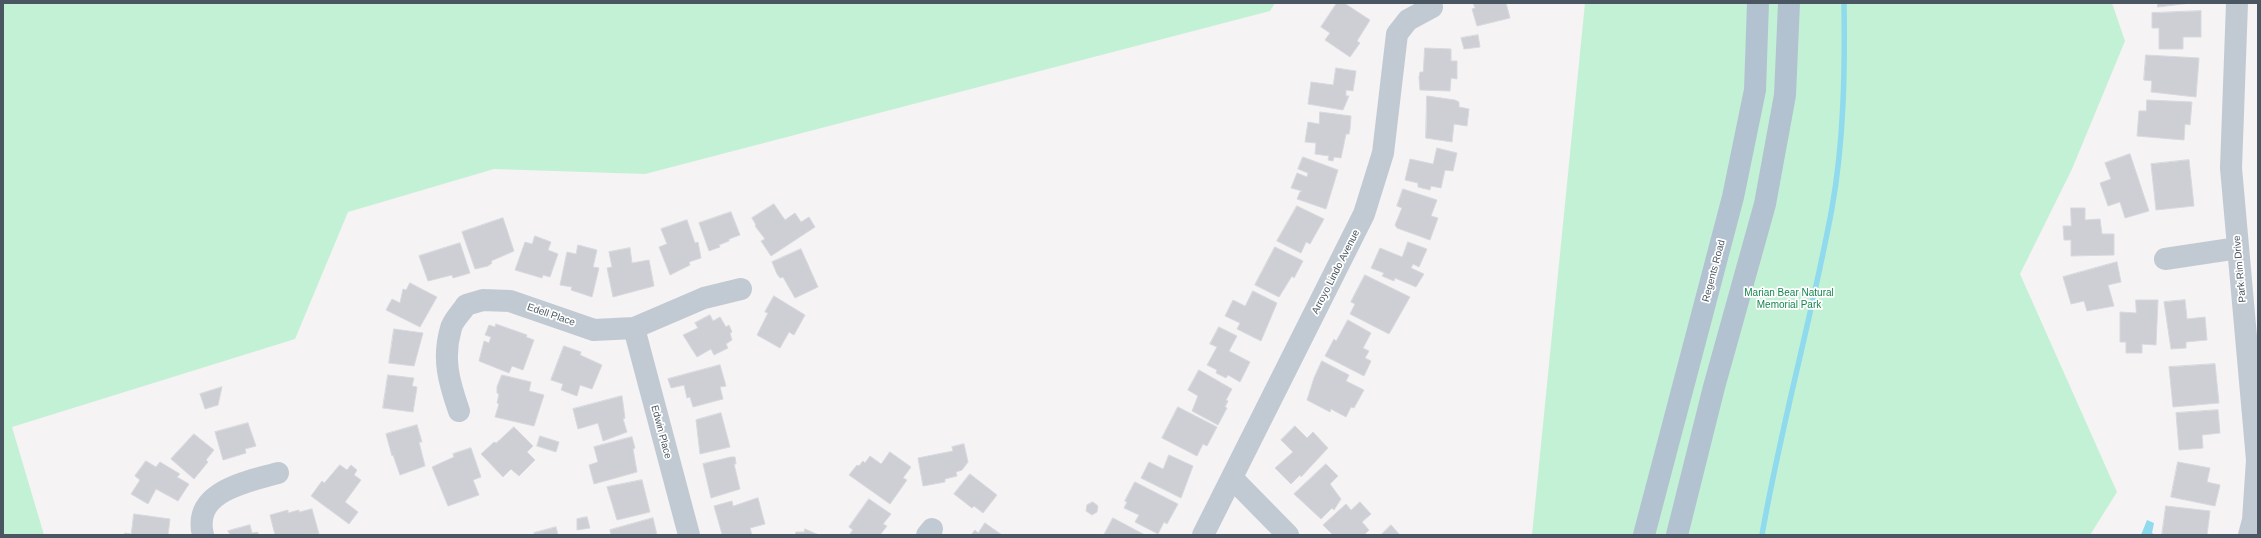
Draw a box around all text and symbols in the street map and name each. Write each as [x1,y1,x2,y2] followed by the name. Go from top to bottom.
[1309,228,1363,316] street label: Arroyo Lindo Avenue
[2231,235,2249,303] street label: Park Rim Drive
[1700,239,1728,303] street label: Regents Road
[1744,287,1834,310] park label: Marian Bear Natural Memorial Park
[525,301,577,329] street label: Edell Place
[648,404,674,460] street label: Edwin Place

